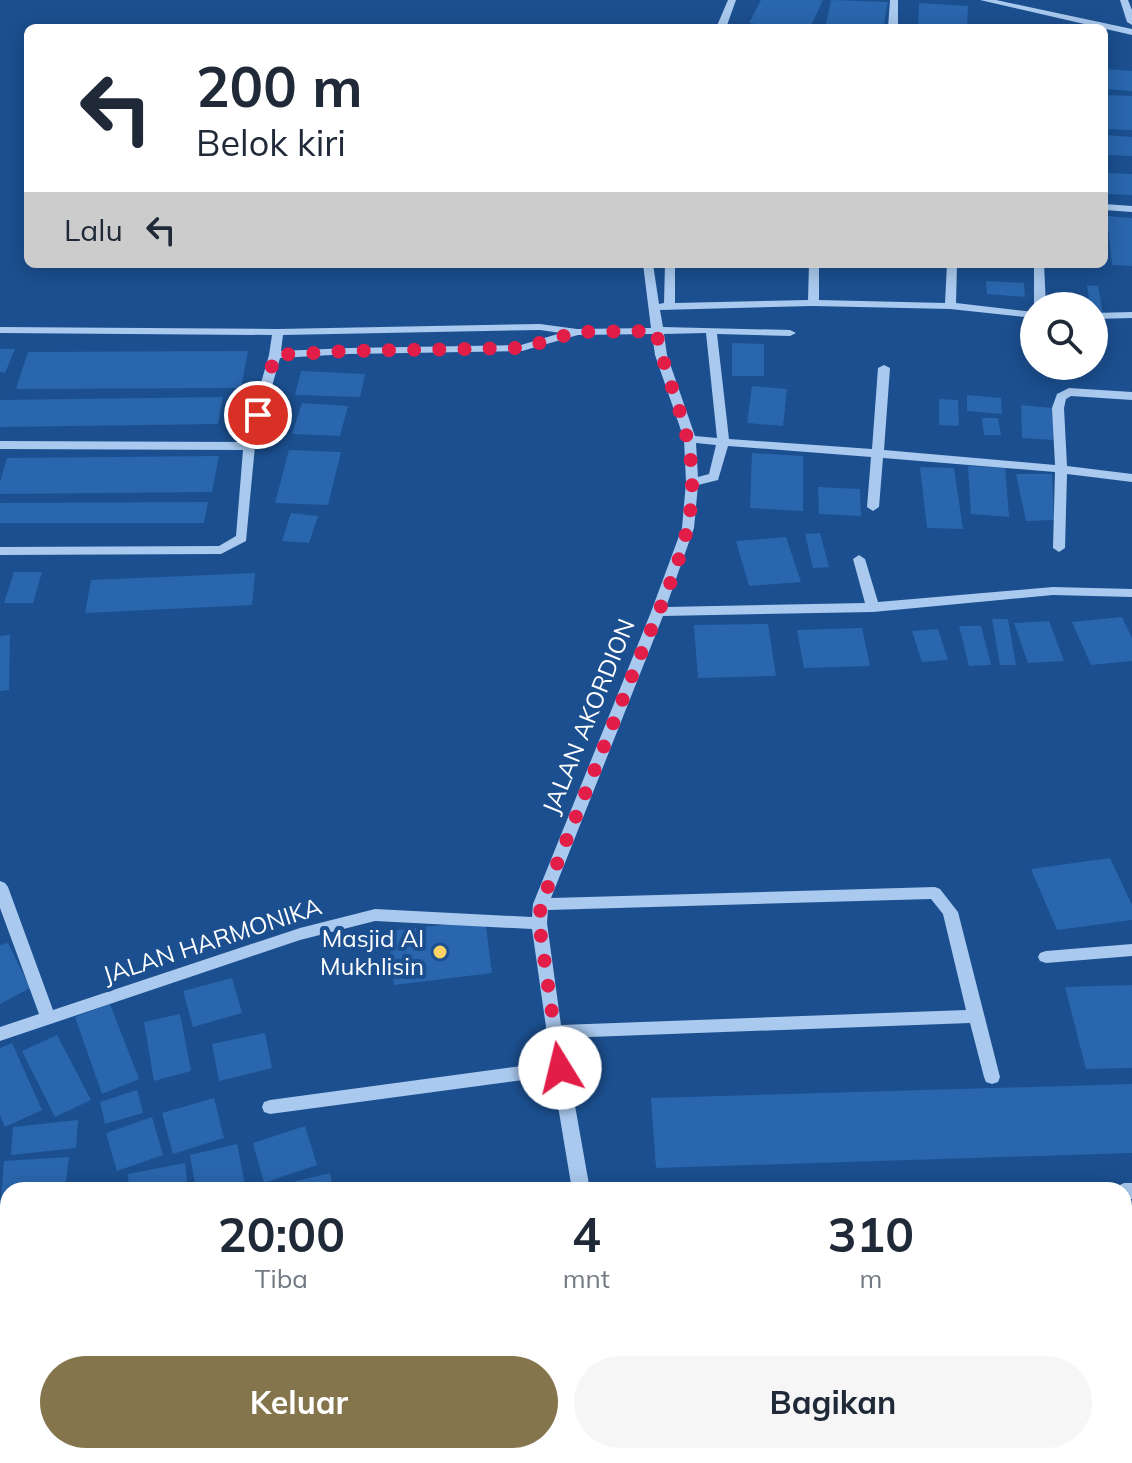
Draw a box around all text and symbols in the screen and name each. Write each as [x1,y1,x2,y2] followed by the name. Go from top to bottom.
[196,51,363,121] text: 200 m
[64,56,168,160] icon: left
[196,120,346,165] text: Belok kiri
[139,208,183,252] icon: left
[64,211,123,249] text: Lalu
[1020,292,1108,380] map controls
[1020,292,1108,380] button: search
[224,381,292,449] pin
[236,393,280,437] icon: arrive
[535,614,641,818] street label: JALAN AKORDION
[99,890,325,990] street label: JALAN HARMONIKA
[320,923,424,981] place label: Masjid Al Mukhlisin
[431,943,449,961] marker: Masjid Al Mukhlisin
[518,1026,602,1110] position arrow
[218,1204,345,1264] text: 20:00
[572,1204,601,1264] text: 4
[828,1204,914,1264] text: 310
[255,1262,308,1295] text: Tiba
[563,1262,610,1295] text: mnt
[860,1262,882,1295] text: m
[40,1356,558,1448] button: Keluar
[574,1356,1092,1448] button: Bagikan

